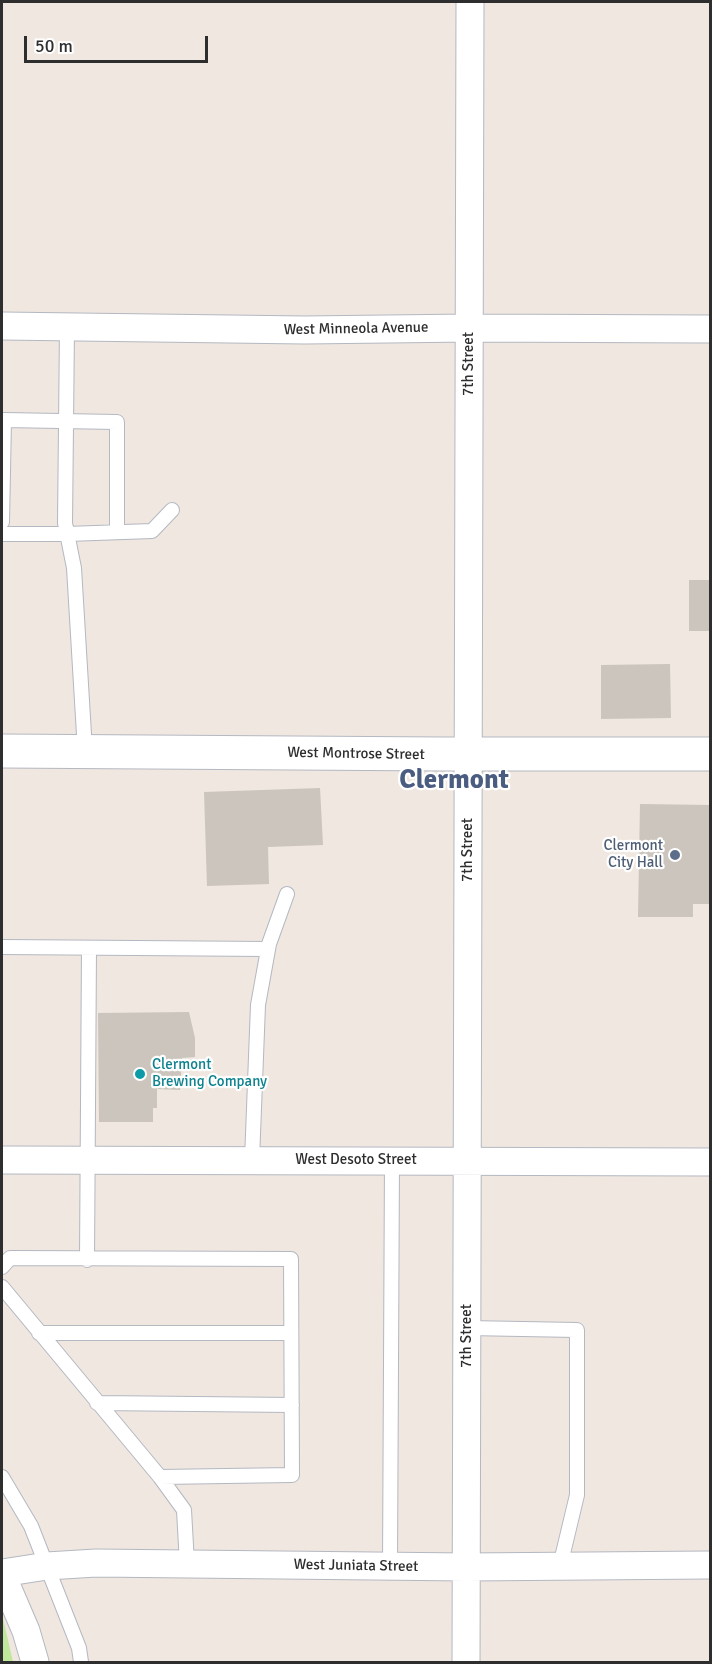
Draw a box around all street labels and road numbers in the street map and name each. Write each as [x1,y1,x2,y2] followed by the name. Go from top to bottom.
[283,319,429,339] street label: West Minneola Avenue
[460,332,478,396] street label: 7th Street
[287,744,425,764] street label: West Montrose Street
[459,818,477,882] street label: 7th Street
[295,1151,417,1169] street label: West Desoto Street
[458,1304,476,1368] street label: 7th Street
[294,1556,418,1576] street label: West Juniata Street

